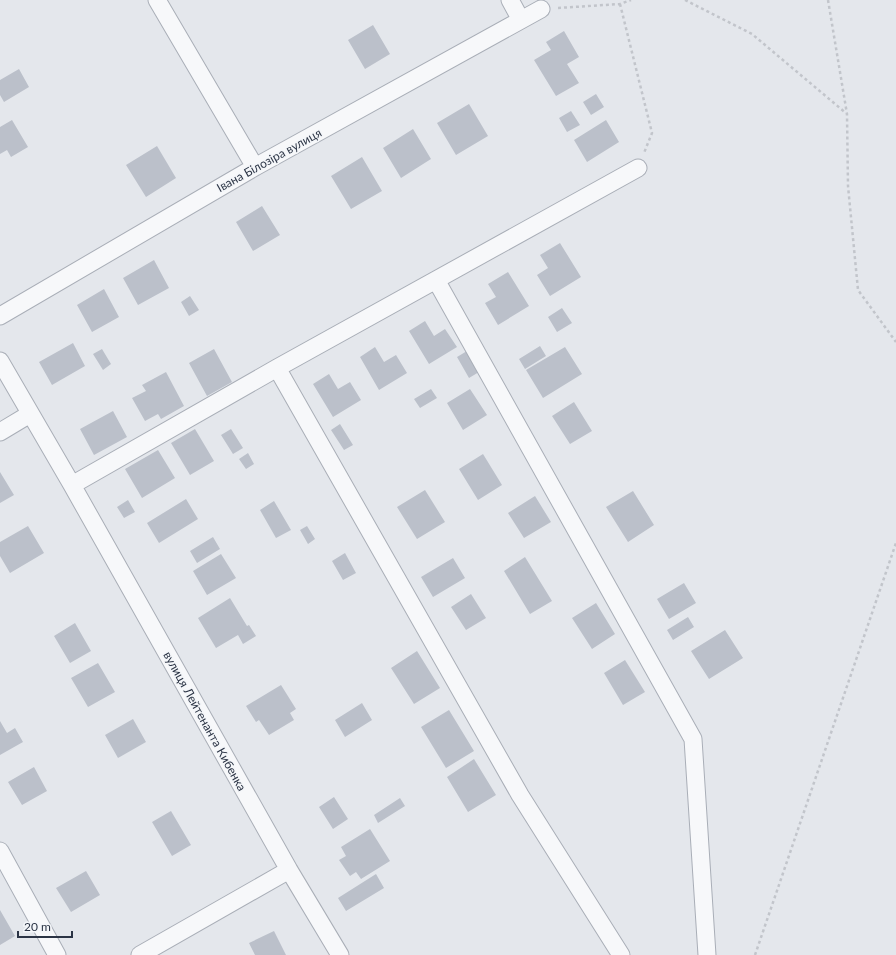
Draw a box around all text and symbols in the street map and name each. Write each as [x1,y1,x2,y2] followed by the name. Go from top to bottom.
[214,125,324,195] street label: Івана Білозіра вулиця
[160,649,250,793] street label: вулиця Лейтенанта Кибенка
[18,913,72,939] scale bar
[24,919,51,934] text: 20 m

